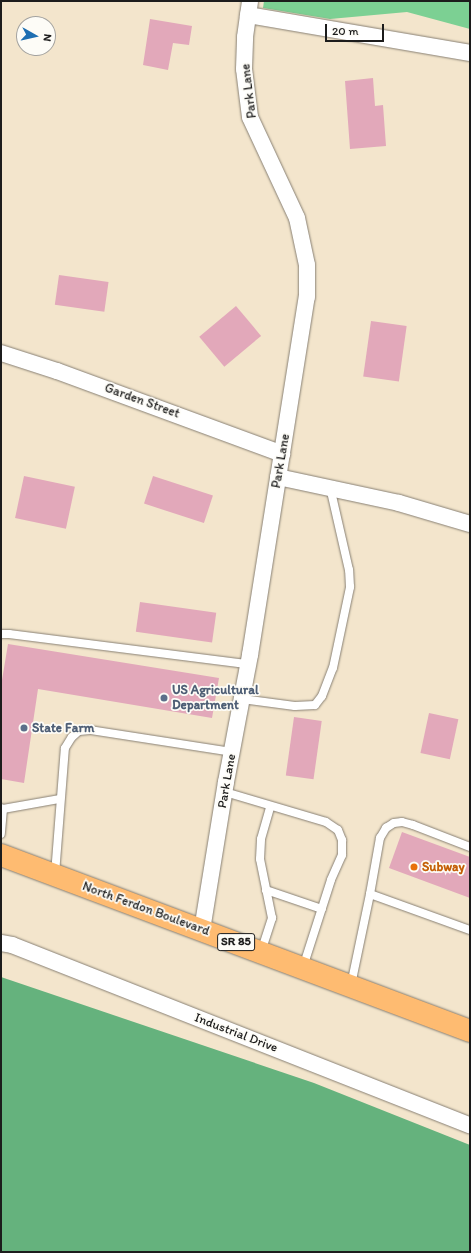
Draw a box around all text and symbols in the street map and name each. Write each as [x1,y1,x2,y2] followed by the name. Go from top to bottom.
[16,16,56,56] north arrow
[327,16,386,42] scale bar
[332,24,359,38] text: 20 m
[40,33,54,42] text: N
[238,63,260,119] street label: Park Lane
[102,380,182,422] street label: Garden Street
[269,432,293,490] street label: Park Lane
[172,683,259,714] place label: US Agricultural Department
[159,693,169,703] marker: US Agricultural Department
[32,720,94,736] place label: State Farm
[19,723,29,733] marker: State Farm
[215,752,239,810] street label: Park Lane
[422,859,465,875] place label: Subway
[409,862,419,872] marker: Subway
[80,879,212,939] street label: North Ferdon Boulevard
[217,932,255,952] road number: SR 85
[192,1010,280,1056] street label: Industrial Drive

